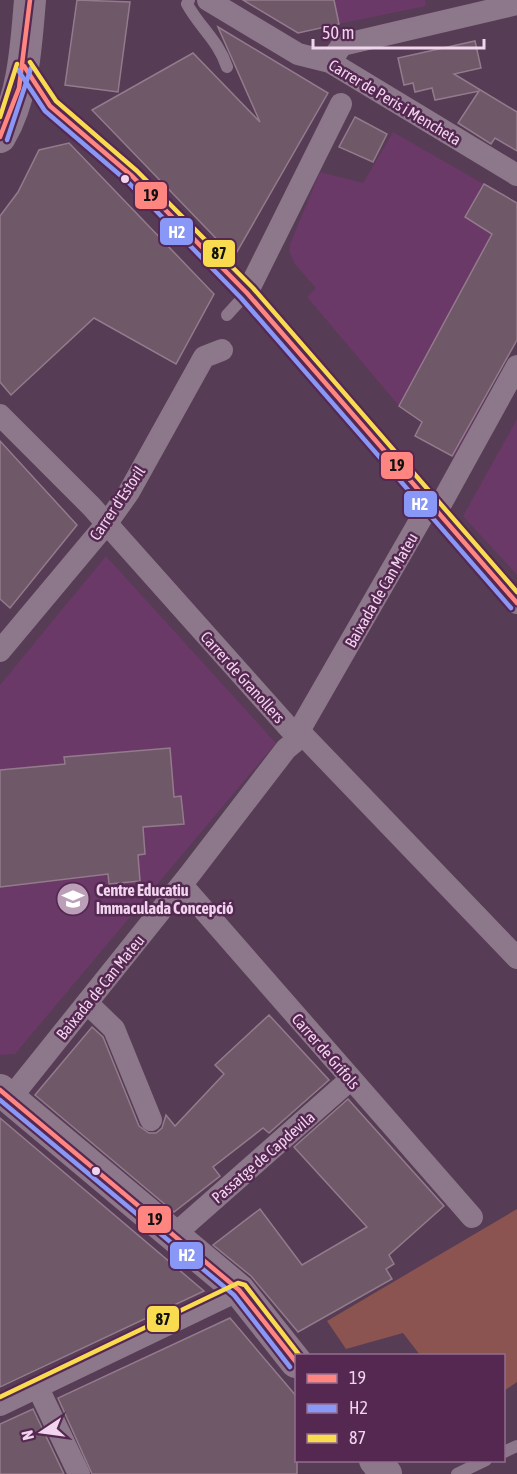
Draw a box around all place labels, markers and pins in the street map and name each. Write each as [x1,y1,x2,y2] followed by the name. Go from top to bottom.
[119,173,131,185] unlabelled marker
[55,881,91,917] school or university icon: Centre Educatiu Immaculada Concepció
[96,881,234,917] place label: Centre Educatiu Immaculada Concepció
[90,1165,102,1177] unlabelled marker

